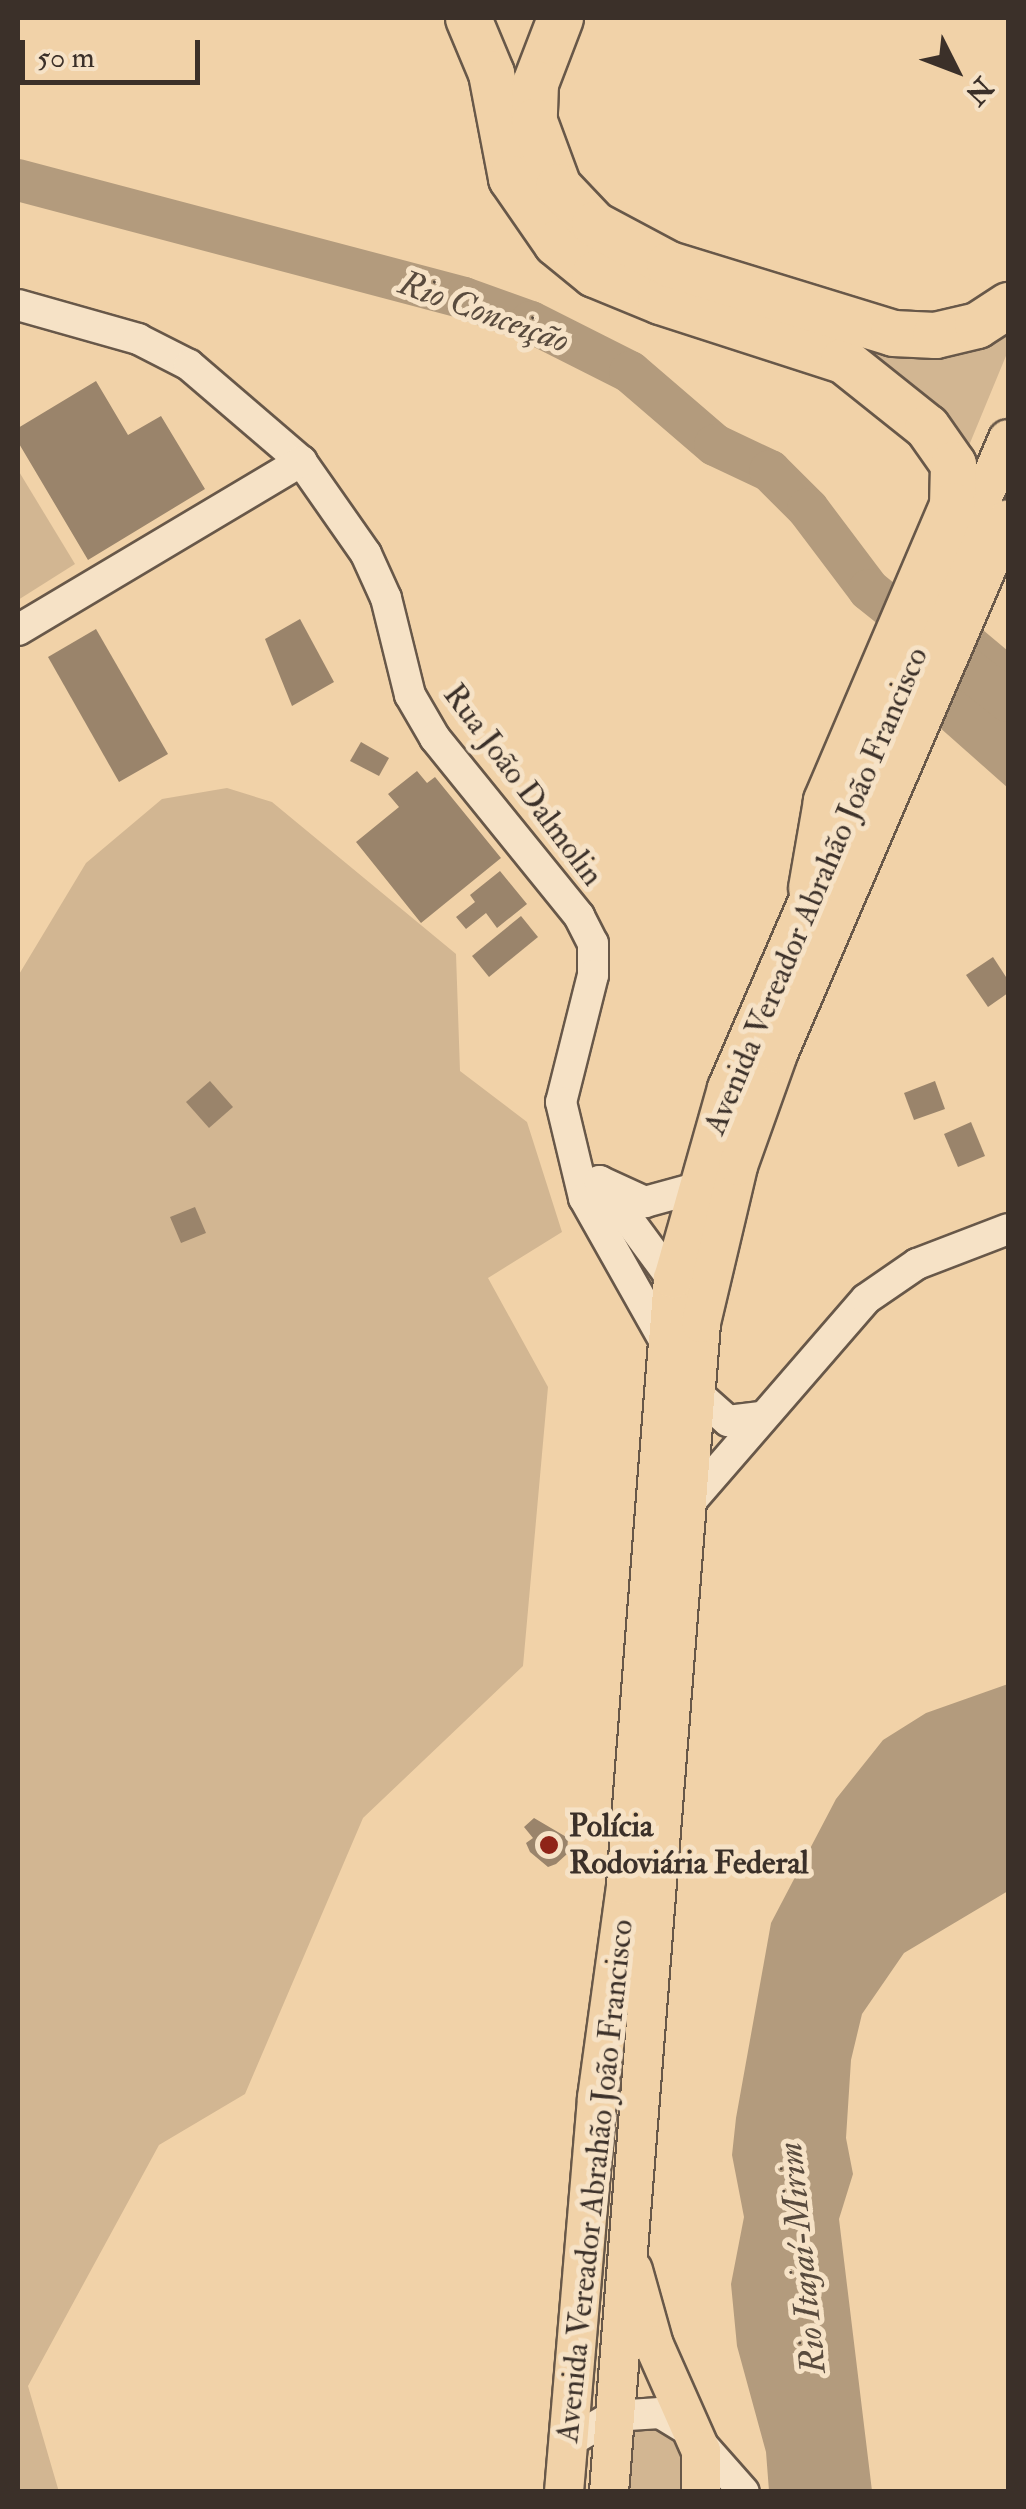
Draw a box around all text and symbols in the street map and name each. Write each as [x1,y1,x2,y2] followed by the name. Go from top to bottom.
[25,20,205,82] scale bar
[906,20,1006,120] north arrow
[37,39,95,76] text: 50 m
[957,69,1000,111] text: N
[393,262,575,362] water label: Rio Conceição
[696,641,936,1141] street label: Avenida Vereador Abrahão João Francisco
[435,677,611,893] street label: Rua João Dalmolin
[569,1808,809,1883] place label: Polícia Rodoviária Federal
[538,1834,560,1856] marker: Polícia Rodoviária Federal
[548,1917,642,2445] street label: Avenida Vereador Abrahão João Francisco
[769,2140,835,2376] water label: Rio Itajaí-Mirim

